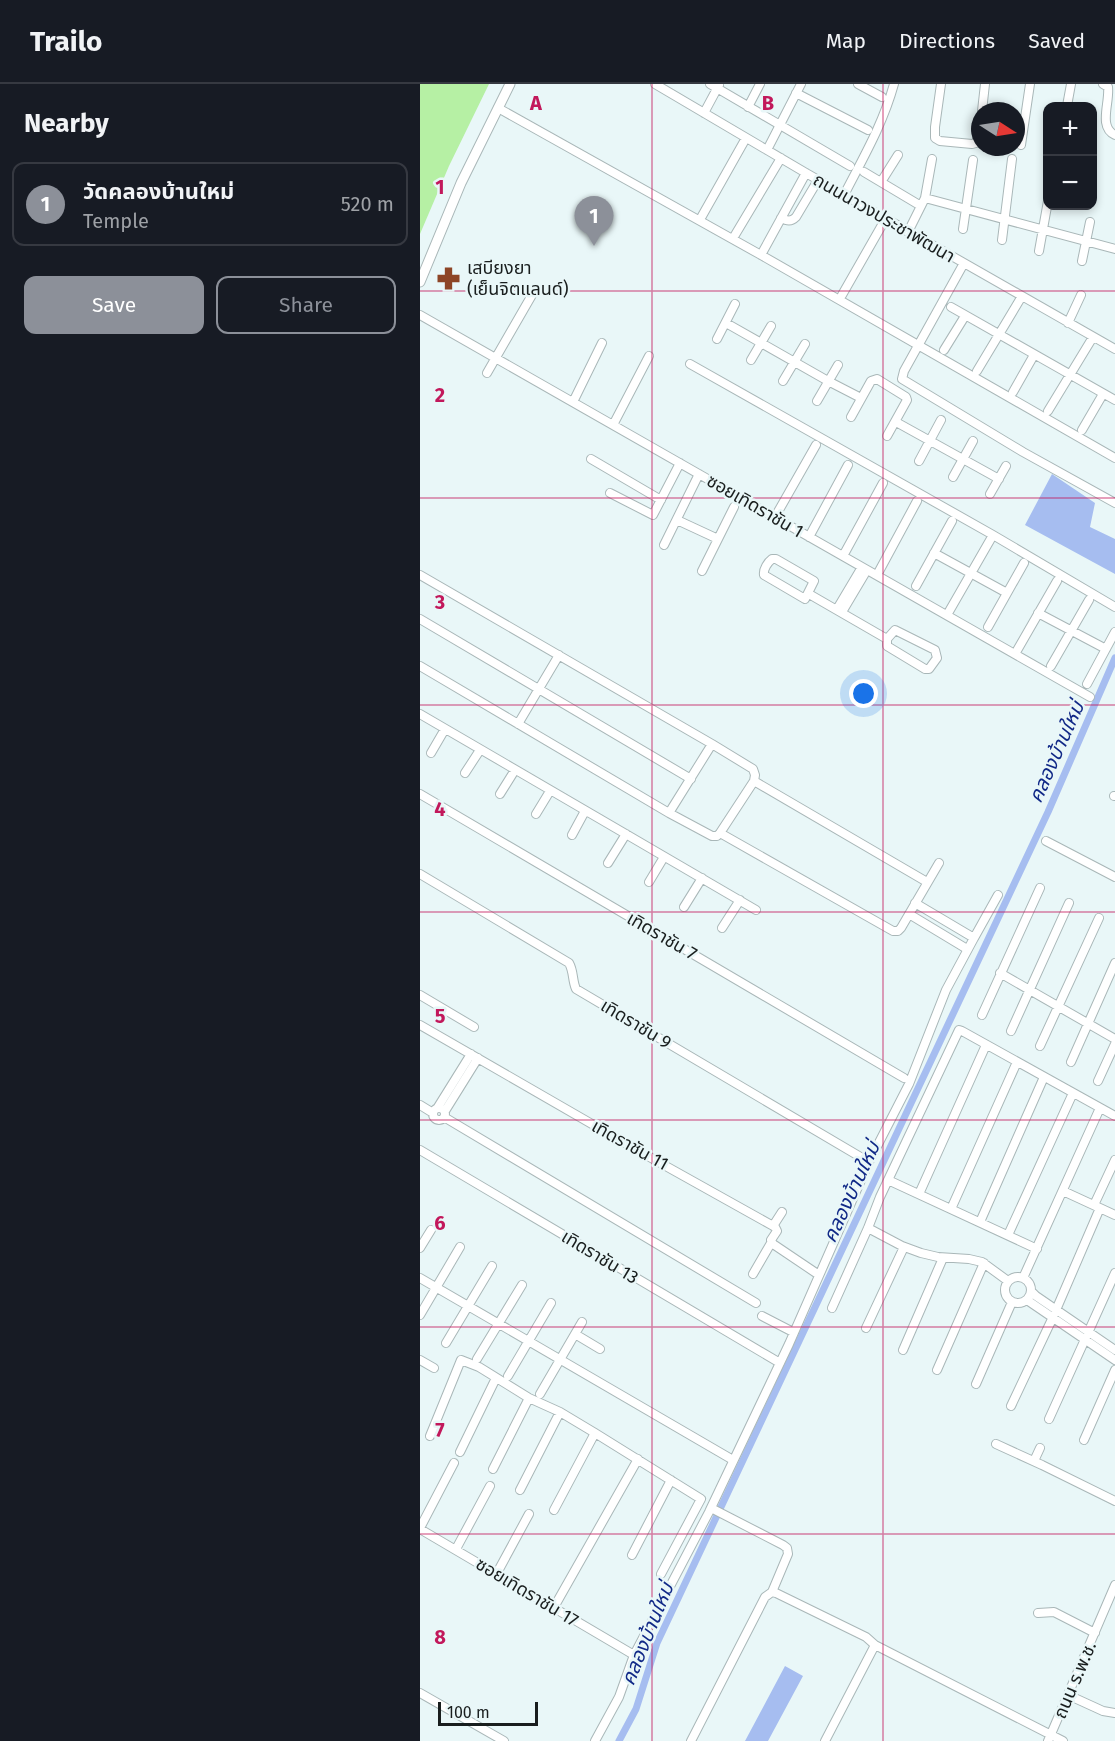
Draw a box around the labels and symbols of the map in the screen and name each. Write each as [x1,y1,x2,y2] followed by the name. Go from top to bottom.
[529,91,543,115] text: A
[762,91,774,115] text: B
[971,102,1025,156] north arrow
[809,169,959,267] street label: ถนนนาวงประชาพัฒนา
[435,175,445,199] text: 1
[574,196,614,246] pin: 1
[467,257,569,300] place label: เสบียงยา (เย็นจิตแลนด์)
[436,265,462,291] pharmacy icon: เสบียงยา (เย็นจิตแลนด์)
[435,383,445,407] text: 2
[703,469,807,543] street label: ซอยเทิดราชัน 1
[434,590,445,614] text: 3
[849,679,878,708] your location
[1023,695,1090,806] water label: คลองบ้านใหม่
[434,797,446,821] text: 4
[623,907,701,965] street label: เทิดราชัน 7
[597,994,675,1054] street label: เทิดราชัน 9
[435,1004,446,1028] text: 5
[588,1115,672,1175] street label: เทิดราชัน 11
[817,1135,886,1246] water label: คลองบ้านใหม่
[434,1211,446,1235] text: 6
[558,1225,642,1289] street label: เทิดราชัน 13
[435,1418,445,1442] text: 7
[472,1553,582,1631] street label: ซอยเทิดราชัน 17
[616,1576,680,1689] water label: คลองบ้านใหม่
[434,1625,446,1649] text: 8
[1049,1638,1101,1722] street label: ถนน ร.พ.ช.
[438,1699,538,1726] scale bar

